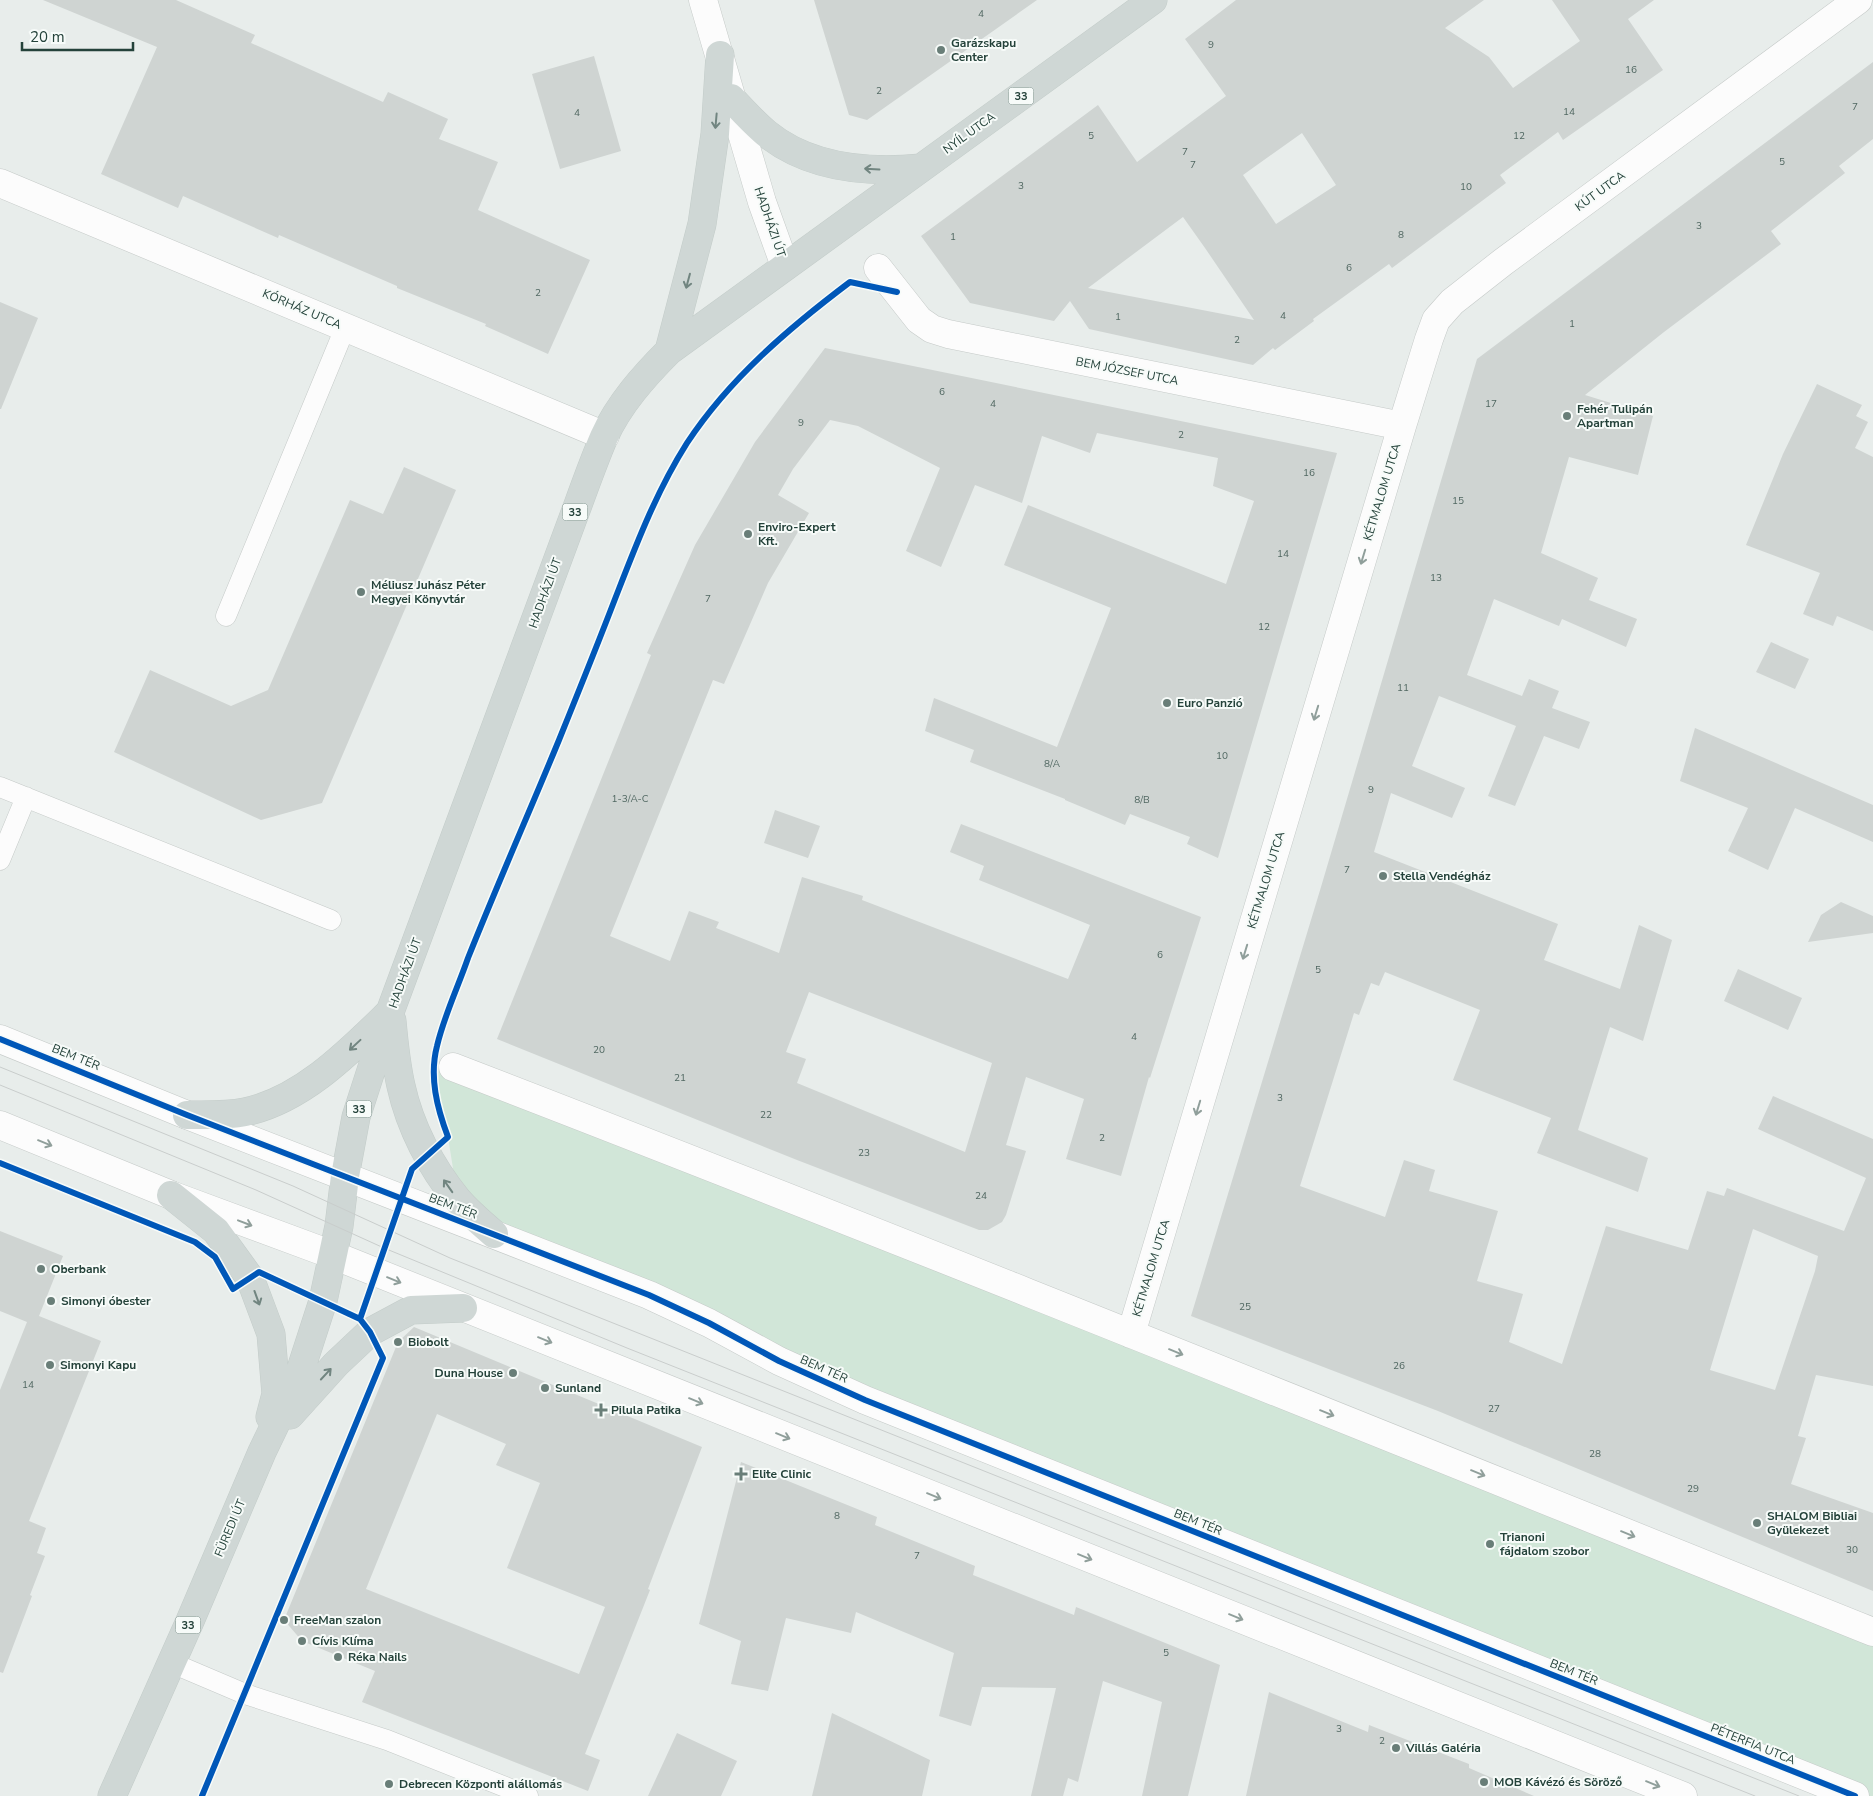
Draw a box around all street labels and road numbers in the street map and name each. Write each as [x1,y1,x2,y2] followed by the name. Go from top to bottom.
[1008,88,1034,104] road number: 33
[940,108,999,157] street label: NYÍL UTCA
[1572,167,1629,215] street label: KÚT UTCA
[750,185,790,260] street label: HADHÁZI ÚT
[260,285,344,333] street label: KÓRHÁZ UTCA
[1074,353,1180,389] street label: BEM JÓZSEF UTCA
[1360,441,1405,543] street label: KÉTMALOM UTCA
[562,504,588,520] road number: 33
[525,555,565,630] street label: HADHÁZI ÚT
[1244,829,1289,931] street label: KÉTMALOM UTCA
[385,935,425,1010] street label: HADHÁZI ÚT
[49,1040,103,1074] street label: BEM TÉR
[346,1100,372,1118] road number: 33
[426,1189,480,1223] street label: BEM TÉR
[1129,1217,1174,1319] street label: KÉTMALOM UTCA
[798,1351,850,1387] street label: BEM TÉR
[211,1496,250,1559] street label: FÜREDI ÚT
[1171,1505,1225,1539] street label: BEM TÉR
[176,1616,200,1634] road number: 33
[1547,1655,1601,1689] street label: BEM TÉR
[1708,1720,1798,1768] street label: PÉTERFIA UTCA

